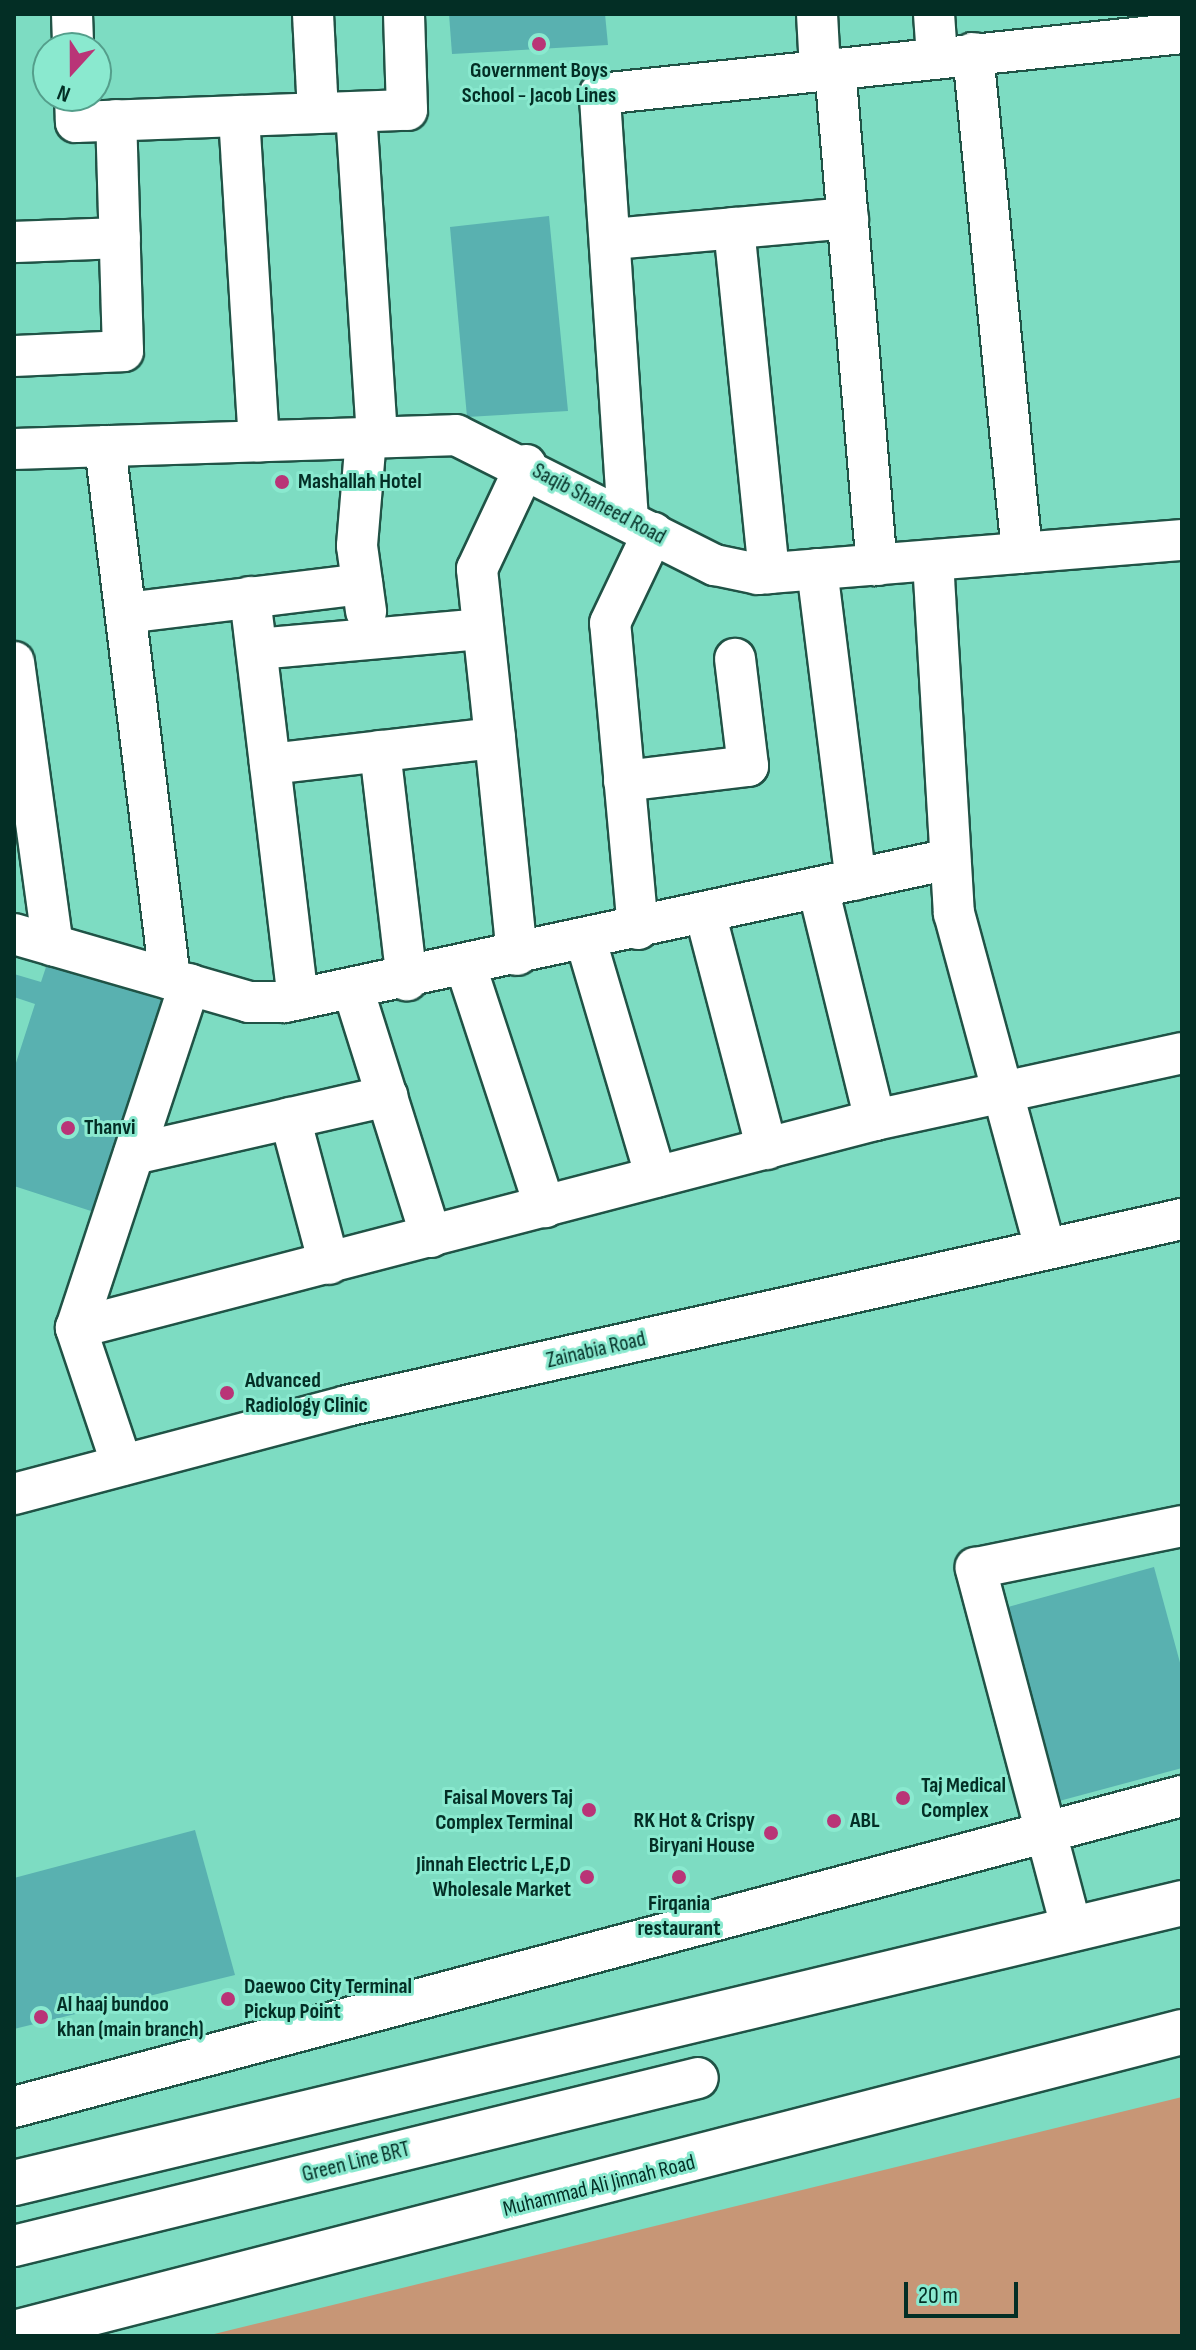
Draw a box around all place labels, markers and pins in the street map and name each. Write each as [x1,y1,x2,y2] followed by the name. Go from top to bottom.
[530,35,548,53] marker: Government Boys School - Jacob Lines
[462,57,616,108] place label: Government Boys School - Jacob Lines
[298,469,422,495] place label: Mashallah Hotel
[273,473,291,491] marker: Mashallah Hotel
[84,1115,136,1141] place label: Thanvi
[59,1119,77,1137] marker: Thanvi
[245,1367,368,1418] place label: Advanced Radiology Clinic
[216,1382,238,1404] marker: Advanced Radiology Clinic
[921,1772,1006,1824] place label: Taj Medical Complex
[435,1784,573,1836] place label: Faisal Movers Taj Complex Terminal
[892,1787,914,1809] marker: Taj Medical Complex
[580,1801,598,1819] marker: Faisal Movers Taj Complex Terminal
[633,1807,755,1858] place label: RK Hot & Crispy Biryani House
[850,1808,880,1834] place label: ABL
[825,1812,843,1830] marker: ABL
[762,1824,780,1842] marker: RK Hot & Crispy Biryani House
[416,1851,571,1902] place label: Jinnah Electric L,E,D Wholesale Market
[578,1868,596,1886] marker: Jinnah Electric L,E,D Wholesale Market
[670,1868,688,1886] marker: Firqania restaurant
[638,1890,720,1942] place label: Firqania restaurant
[244,1973,412,2024] place label: Daewoo City Terminal Pickup Point
[219,1990,237,2008] marker: Daewoo City Terminal Pickup Point
[57,1991,204,2042] place label: Al haaj bundoo khan (main branch)
[32,2008,50,2026] marker: Al haaj bundoo khan (main branch)

